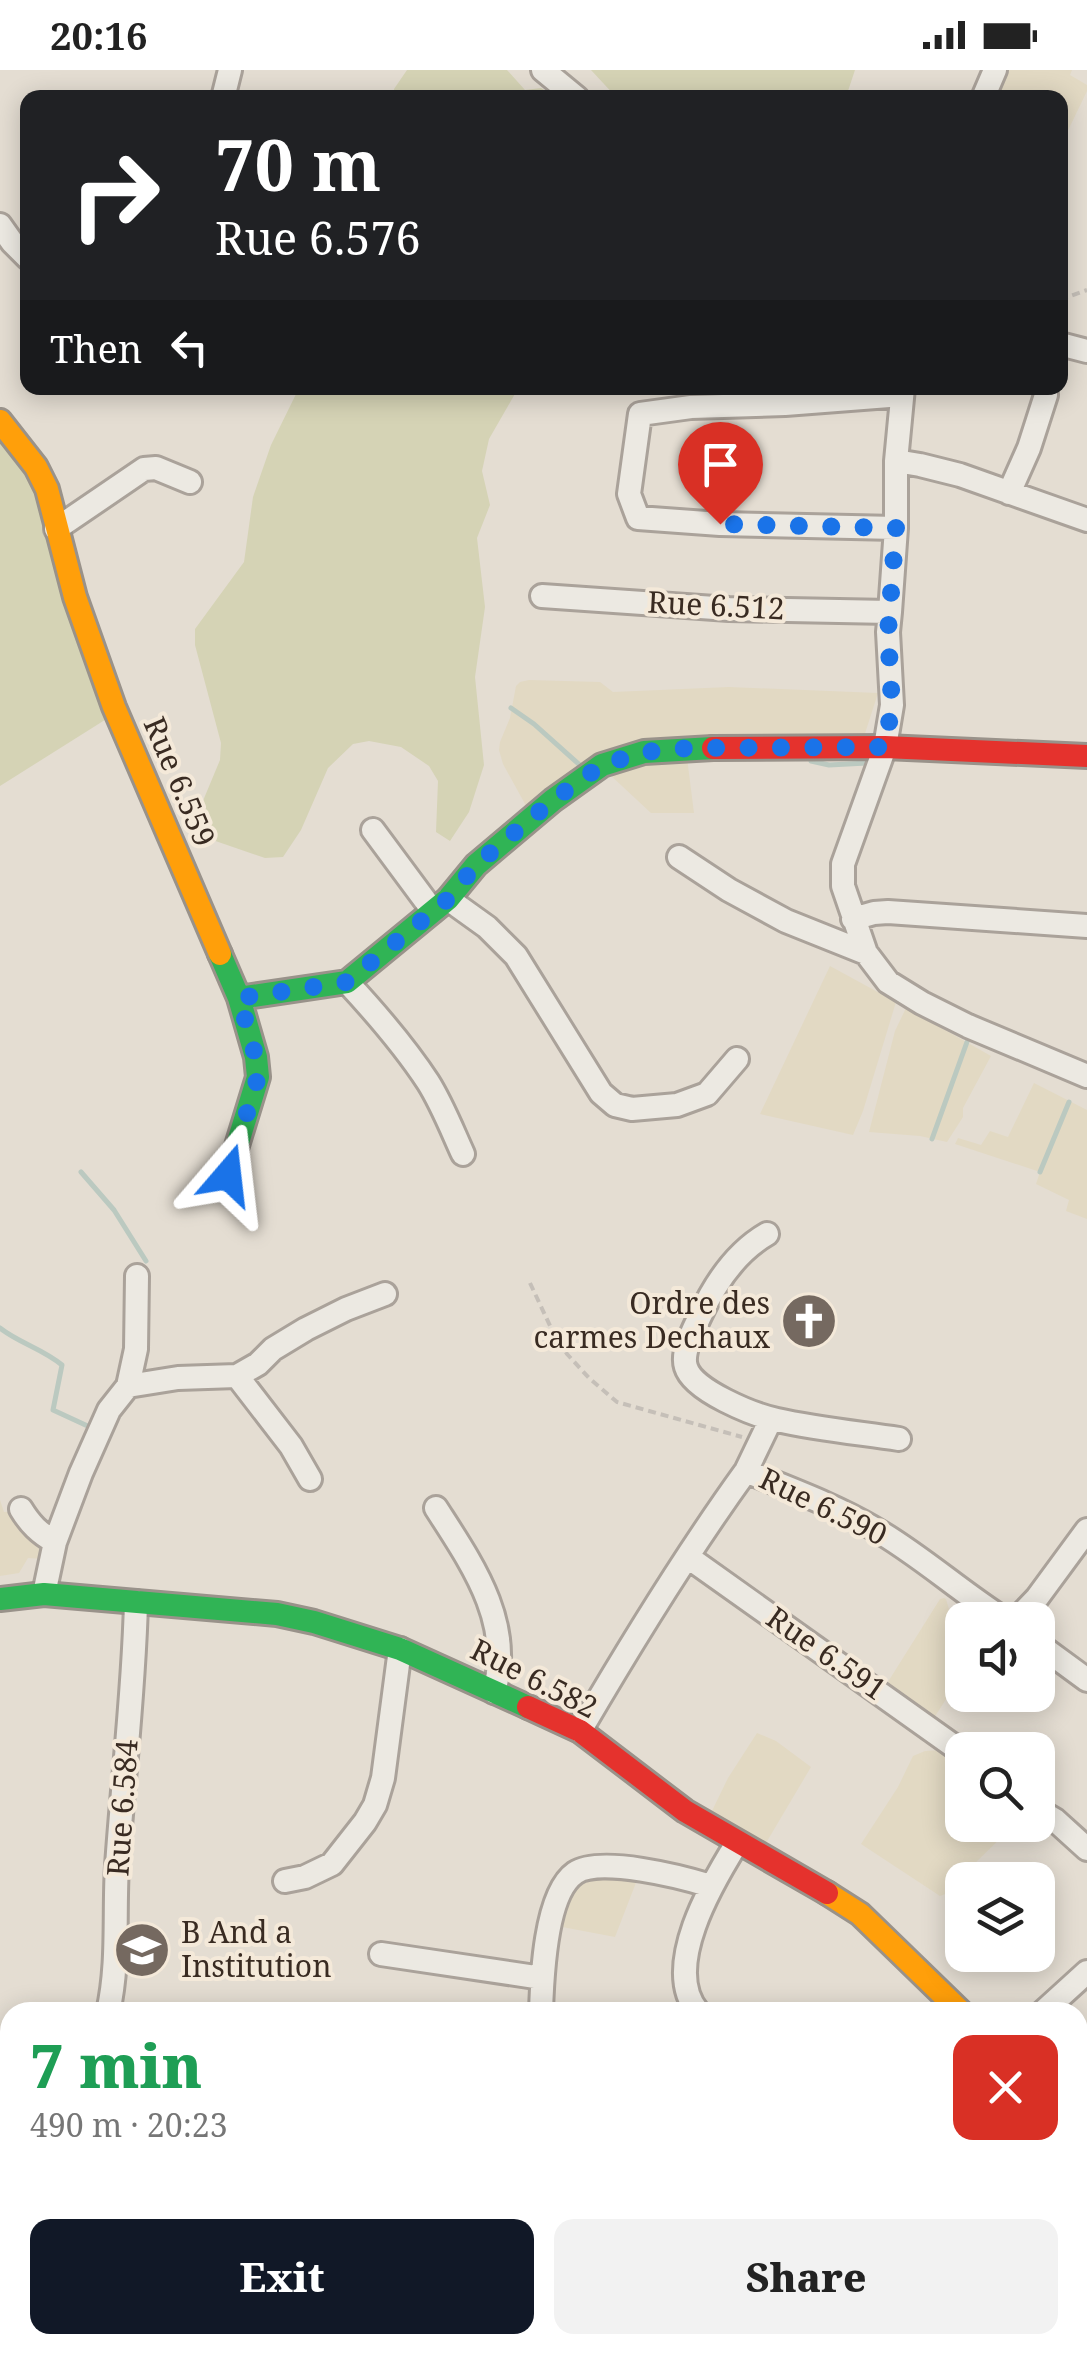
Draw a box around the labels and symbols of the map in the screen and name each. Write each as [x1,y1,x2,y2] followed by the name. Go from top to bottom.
[678,422,763,525] pin
[647,580,786,629] street label: Rue 6.512
[135,710,226,853] street label: Rue 6.559
[176,1123,280,1227] position arrow
[534,1282,771,1357] place label: Ordre des carmes Dechaux
[779,1291,839,1351] church icon: Ordre des carmes Dechaux
[753,1457,894,1554] street label: Rue 6.590
[759,1597,895,1709] street label: Rue 6.591
[464,1628,605,1727] street label: Rue 6.582
[96,1738,147,1878] street label: Rue 6.584
[181,1911,331,1986] place label: B And a Institution
[112,1920,172,1980] school or university icon: B And a Institution

